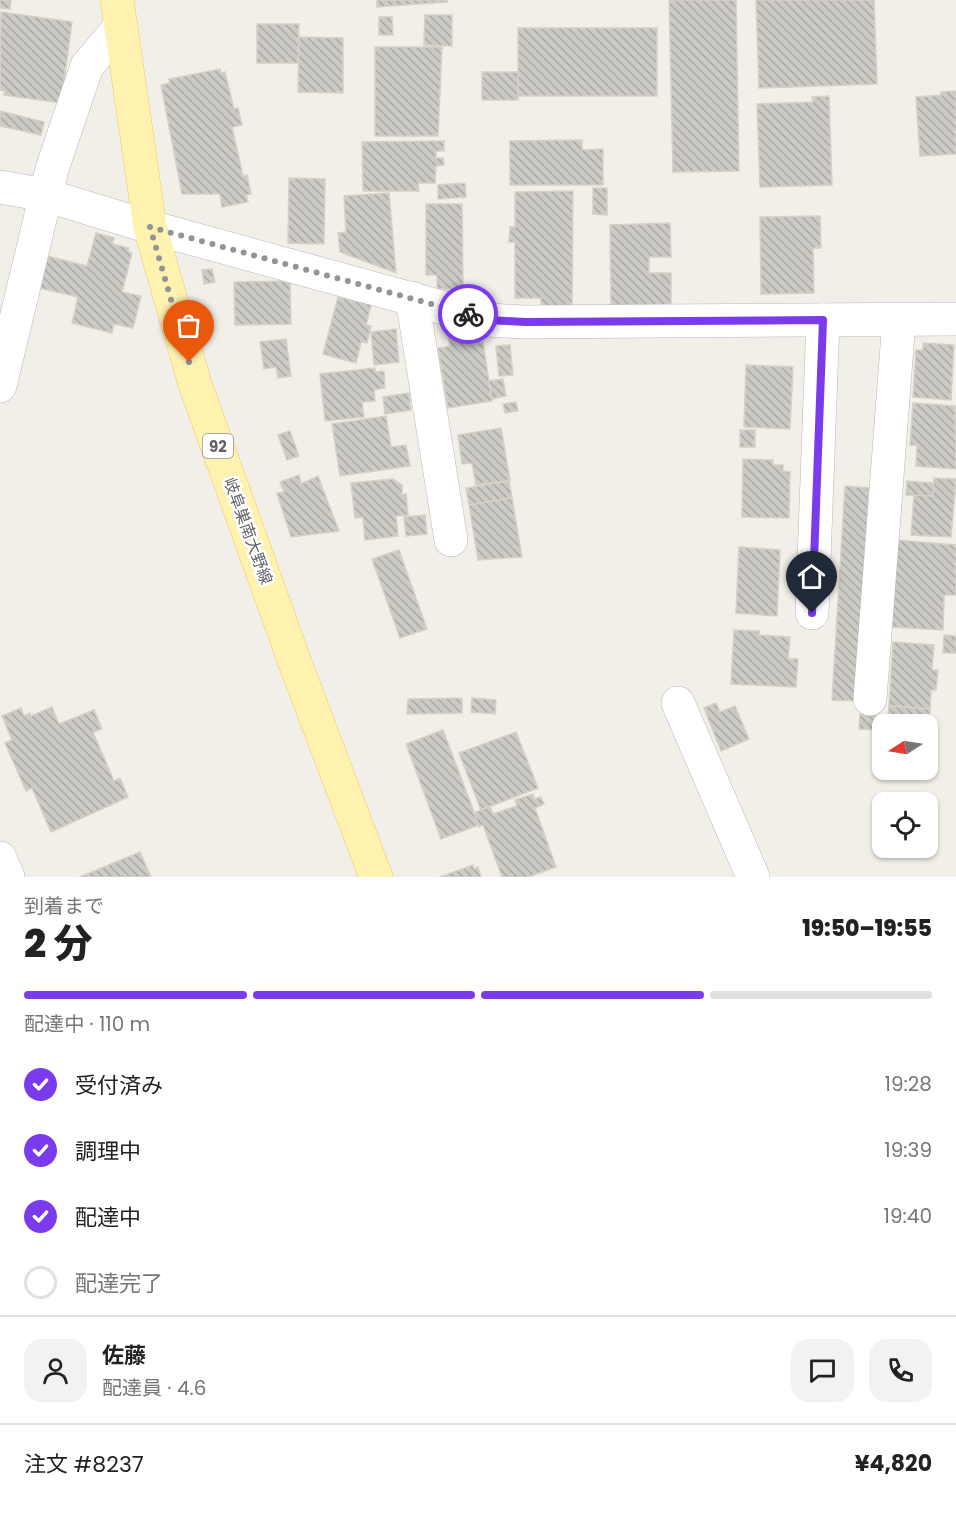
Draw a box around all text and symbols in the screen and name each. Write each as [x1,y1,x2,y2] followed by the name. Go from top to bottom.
[438,284,498,344] courier
[452,298,485,331] icon: bike
[163,300,214,362] pin
[172,309,205,342] icon: bag
[203,434,233,458] road number: 92
[218,474,278,588] street label: 岐阜巣南大野線
[786,551,837,613] pin
[795,560,828,593] icon: home
[872,714,938,780] north arrow
[872,714,938,858] map controls
[872,792,938,858] button: locate
[24,892,104,920] text: 到着まで
[802,913,932,944] text: 19:50–19:55
[24,916,93,971] text: 2 分
[24,1010,150,1038] text: 配達中 · 110 m
[24,1068,57,1101] icon: check
[75,1070,163,1101] text: 受付済み
[885,1070,932,1098] text: 19:28
[24,1134,57,1167] icon: check
[75,1136,141,1167] text: 調理中
[884,1136,932,1164] text: 19:39
[24,1200,57,1233] icon: check
[75,1202,141,1233] text: 配達中
[884,1202,932,1230] text: 19:40
[75,1268,163,1299] text: 配達完了
[24,1339,87,1402] button: person
[791,1339,854,1402] button: chat
[869,1339,932,1402] button: phone
[102,1340,146,1371] text: 佐藤
[102,1374,206,1402] text: 配達員 · 4.6
[855,1448,932,1479] text: ¥4,820
[24,1449,144,1480] text: 注文 #8237

